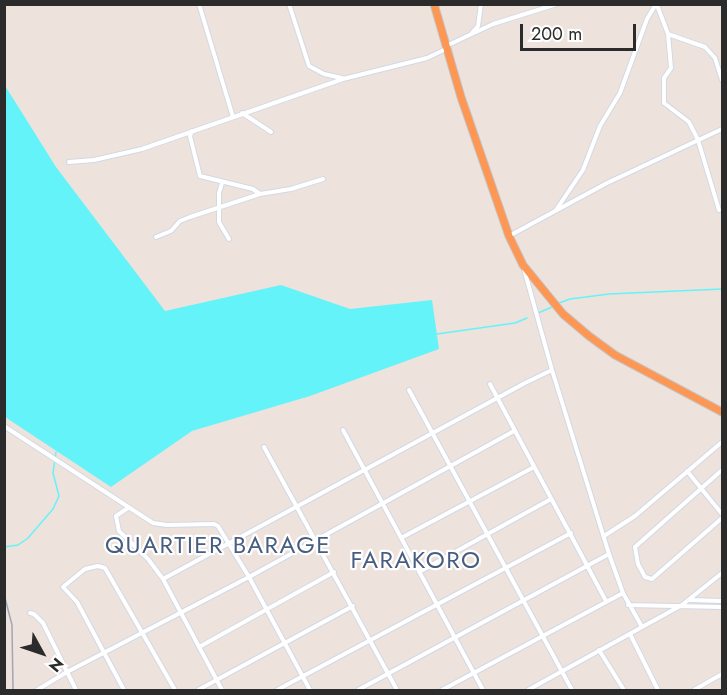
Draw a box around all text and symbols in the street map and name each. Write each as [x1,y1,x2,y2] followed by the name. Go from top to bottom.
[523,12,638,50] scale bar
[531,21,582,47] text: 200 m
[105,533,331,561] district label: QUARTIER BARAGE
[350,548,482,576] district label: FARAKORO
[12,623,72,683] north arrow
[43,653,69,677] text: N

